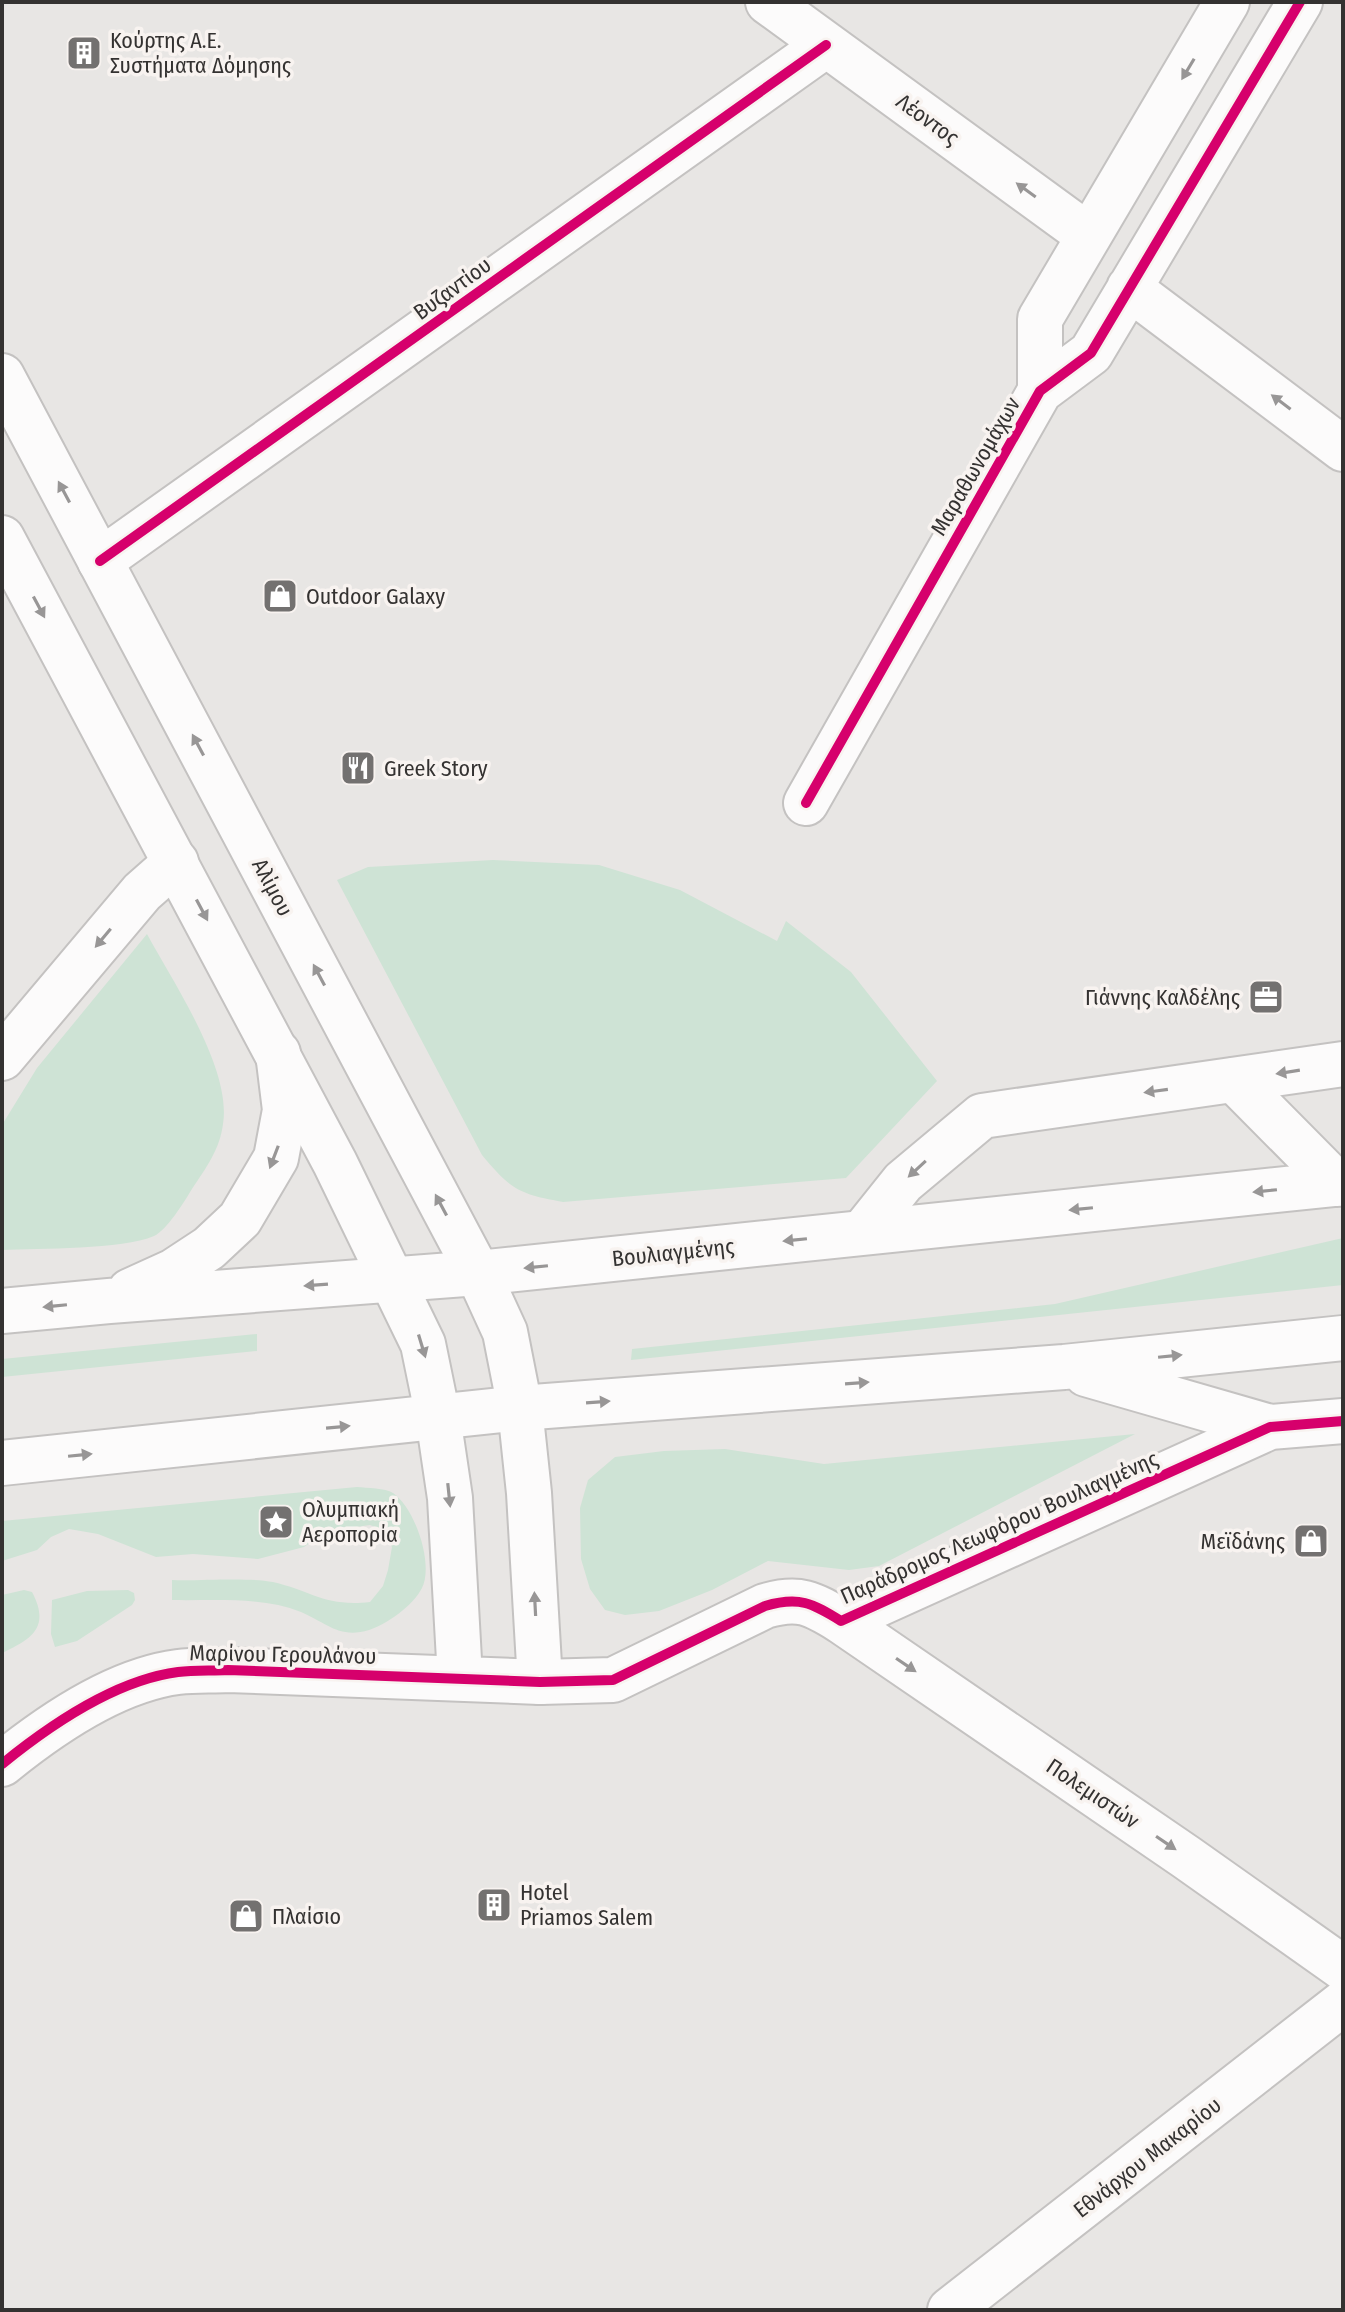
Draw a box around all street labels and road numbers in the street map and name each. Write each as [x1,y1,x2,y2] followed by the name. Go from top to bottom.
[891,88,964,151] street label: Λέοντος
[408,251,496,326] street label: Βυζαντίου
[925,392,1026,540] street label: Μαραθωνομάχων
[246,854,299,921] street label: Αλίμου
[611,1233,736,1272] street label: Βουλιαγμένης
[836,1445,1162,1610] street label: Παράδρομος Λεωφόρου Βουλιαγμένης
[189,1639,377,1670] street label: Μαρίνου Γερουλάνου
[1041,1753,1145,1834] street label: Πολεμιστών
[1068,2091,1227,2223] street label: Εθνάρχου Μακαρίου

